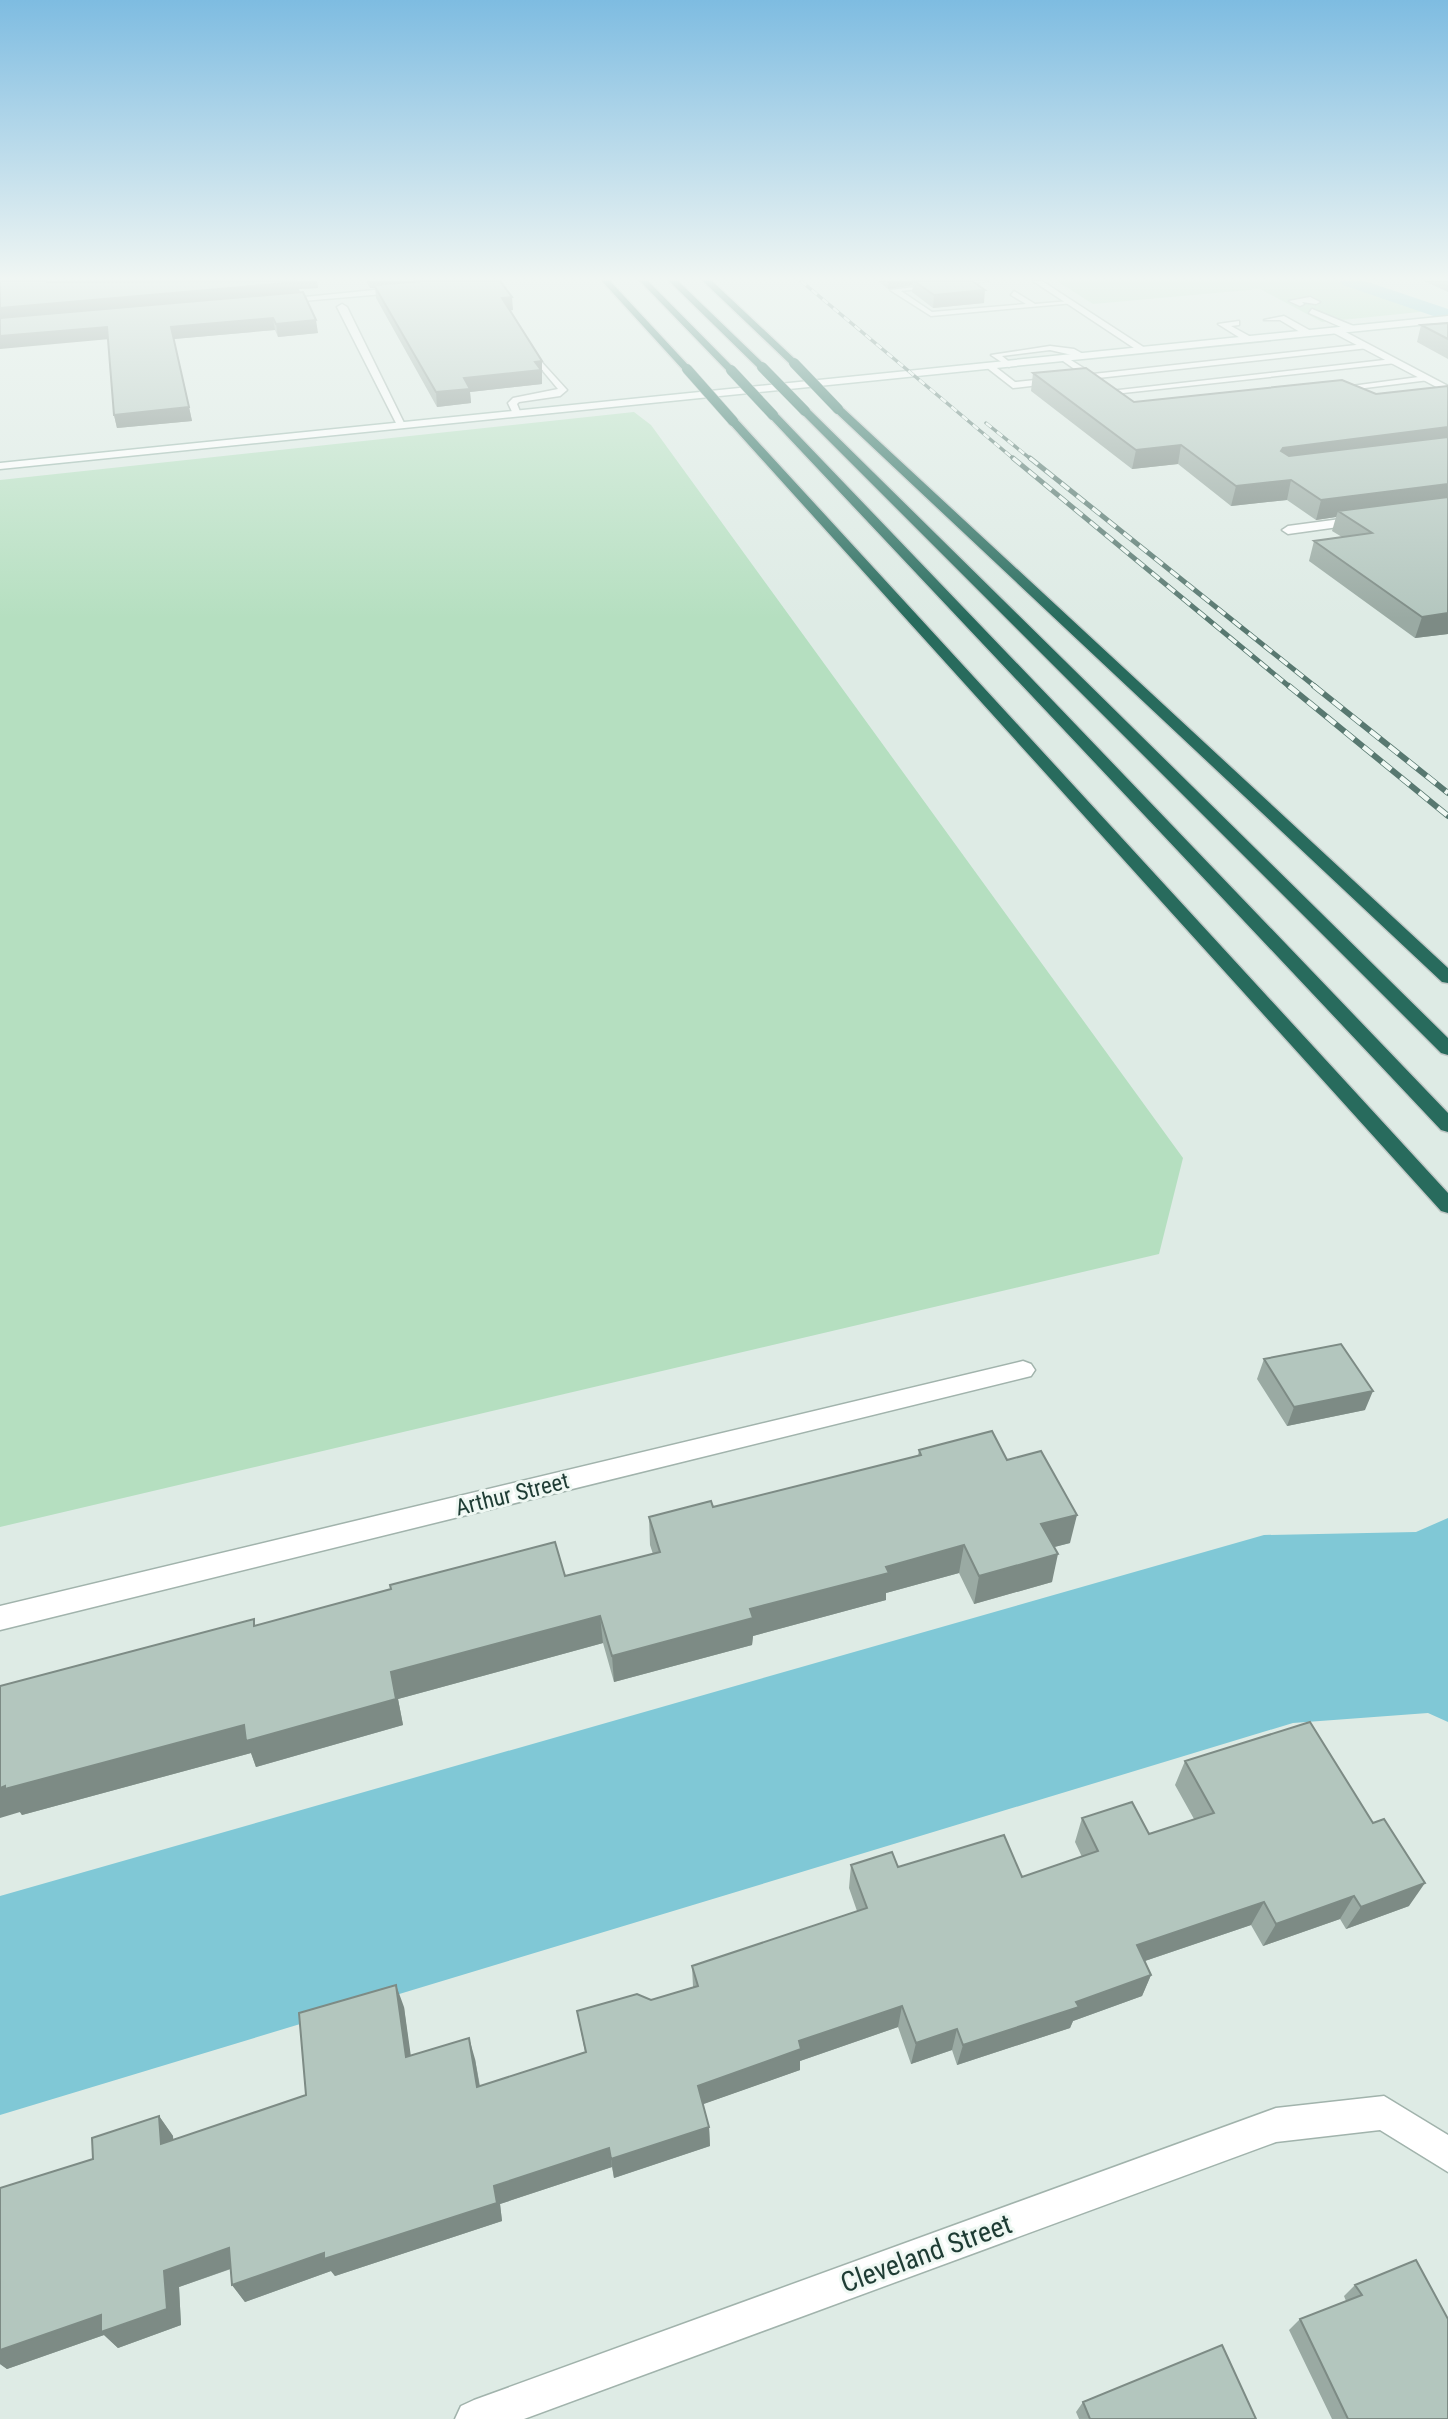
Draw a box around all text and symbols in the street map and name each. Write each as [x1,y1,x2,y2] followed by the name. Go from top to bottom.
[453,1467,572,1522] street label: Arthur Street
[836,2207,1016,2300] street label: Cleveland Street

